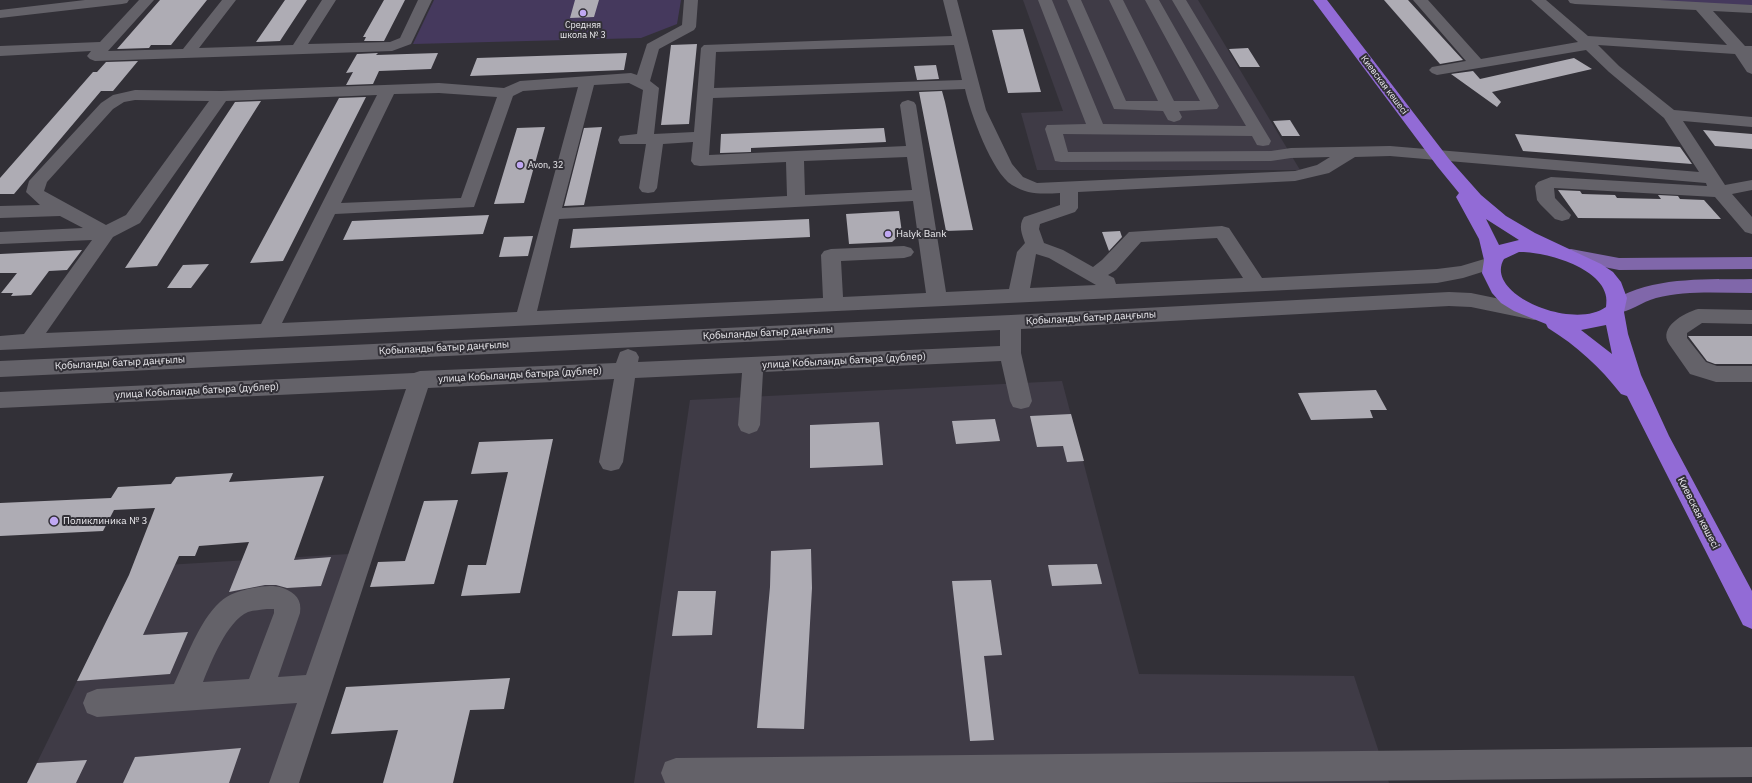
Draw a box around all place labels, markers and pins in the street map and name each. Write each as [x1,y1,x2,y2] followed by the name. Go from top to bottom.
[578,8,588,18] marker: Средняя школа № 3
[560,20,606,41] place label: Средняя школа № 3
[515,160,525,170] marker: Avon, 32
[528,160,563,170] place label: Avon, 32
[896,228,946,240] place label: Halyk Bank
[883,229,893,239] marker: Halyk Bank
[48,515,60,527] marker: Поликлиника № 3
[63,515,148,527] place label: Поликлиника № 3

